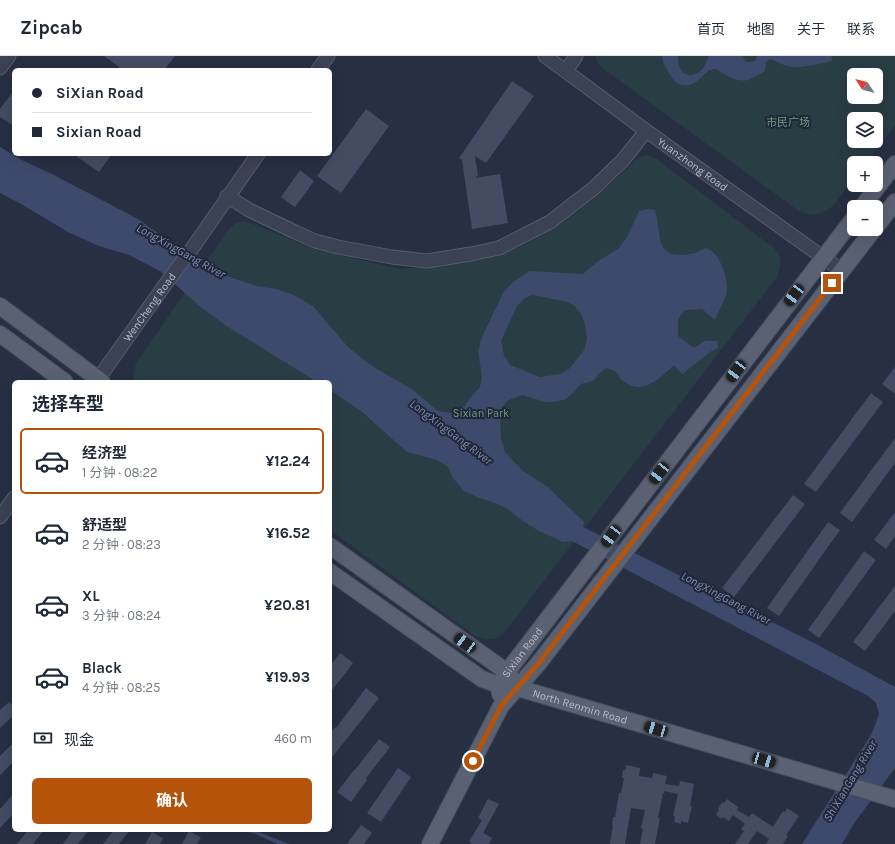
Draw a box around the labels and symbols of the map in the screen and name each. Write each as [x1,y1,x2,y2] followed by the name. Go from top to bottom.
[847,68,883,104] north arrow
[766,116,810,129] park label: 市民广场
[655,135,730,194] street label: Yuanzhong Road
[134,221,229,282] water label: LongXingGang River
[121,270,179,344] street label: WenCheng Road
[823,274,841,292] route end
[782,282,806,308] car
[724,358,748,384] car
[407,396,496,468] water label: LongXingGang River
[453,407,509,420] park label: Sixian Park
[647,460,671,486] car
[599,523,623,549] car
[679,568,774,628] water label: LongXingGang River
[499,625,546,680] street label: Sixian Road
[452,631,478,655] car
[531,687,629,727] street label: North Renmin Road
[643,720,669,738] car
[820,737,880,824] water label: ShiXianGang River
[751,751,777,769] car
[464,752,482,770] route start

